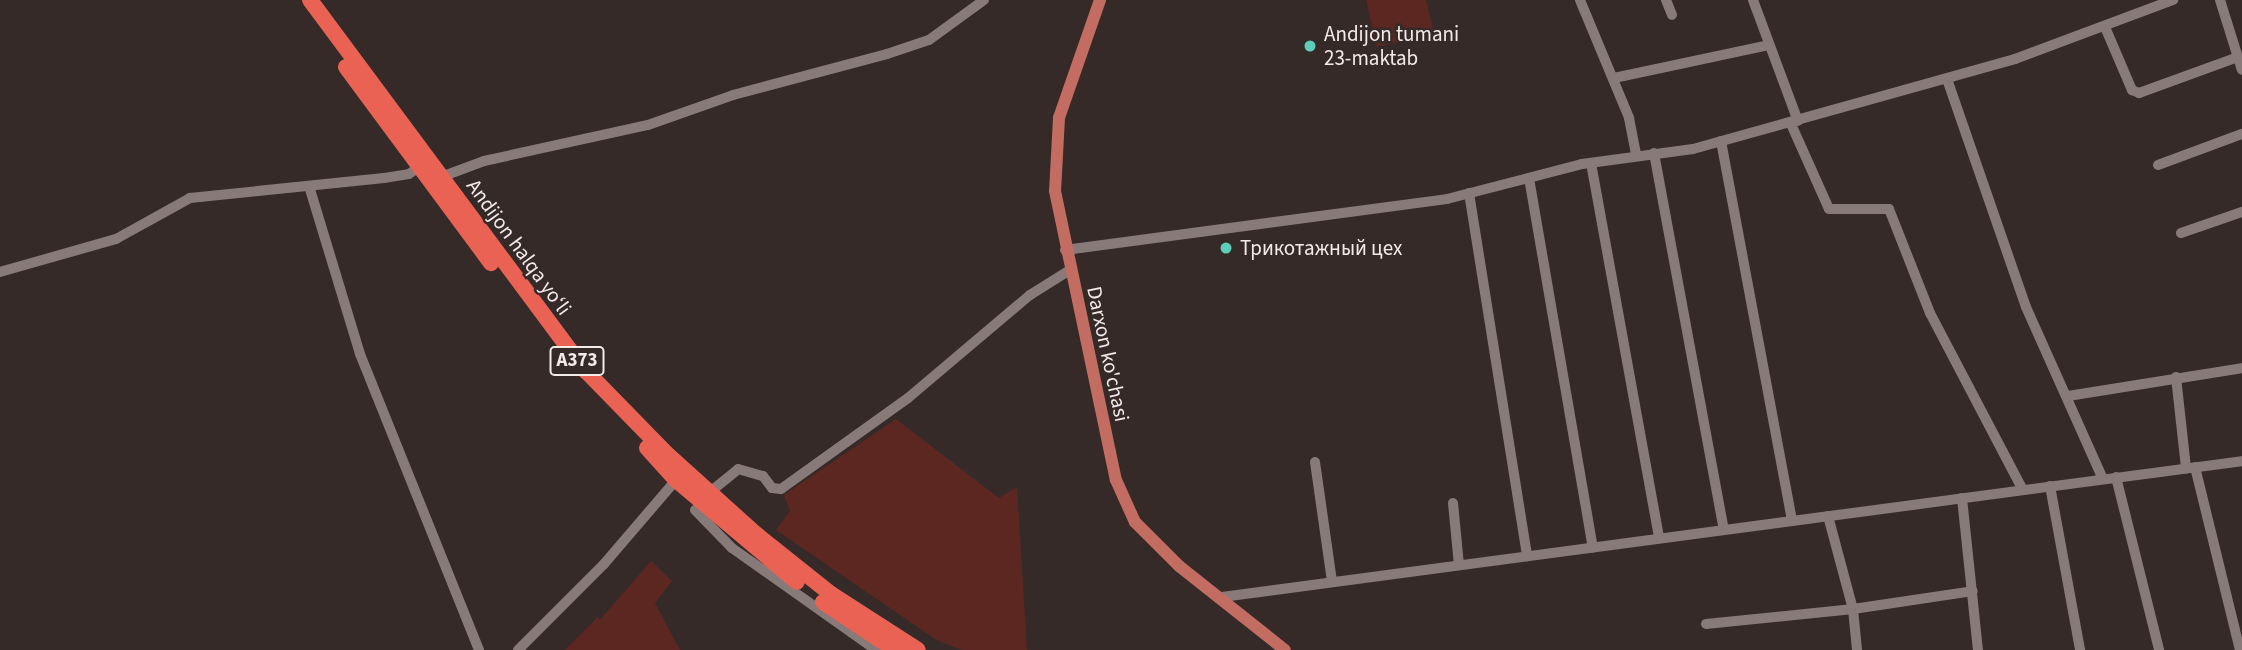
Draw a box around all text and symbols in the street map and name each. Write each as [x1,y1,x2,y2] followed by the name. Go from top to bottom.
[1324,21,1459,71] place label: Andijon tumani 23-maktab
[1302,38,1318,54] marker: Andijon tumani 23-maktab
[461,174,577,320] street label: Andijon halqa yo‘li
[1240,235,1402,261] place label: Трикотажный цех
[1218,240,1234,256] marker: Трикотажный цех
[1081,284,1135,424] street label: Darxon ko'chasi
[549,346,605,376] road number: A373

